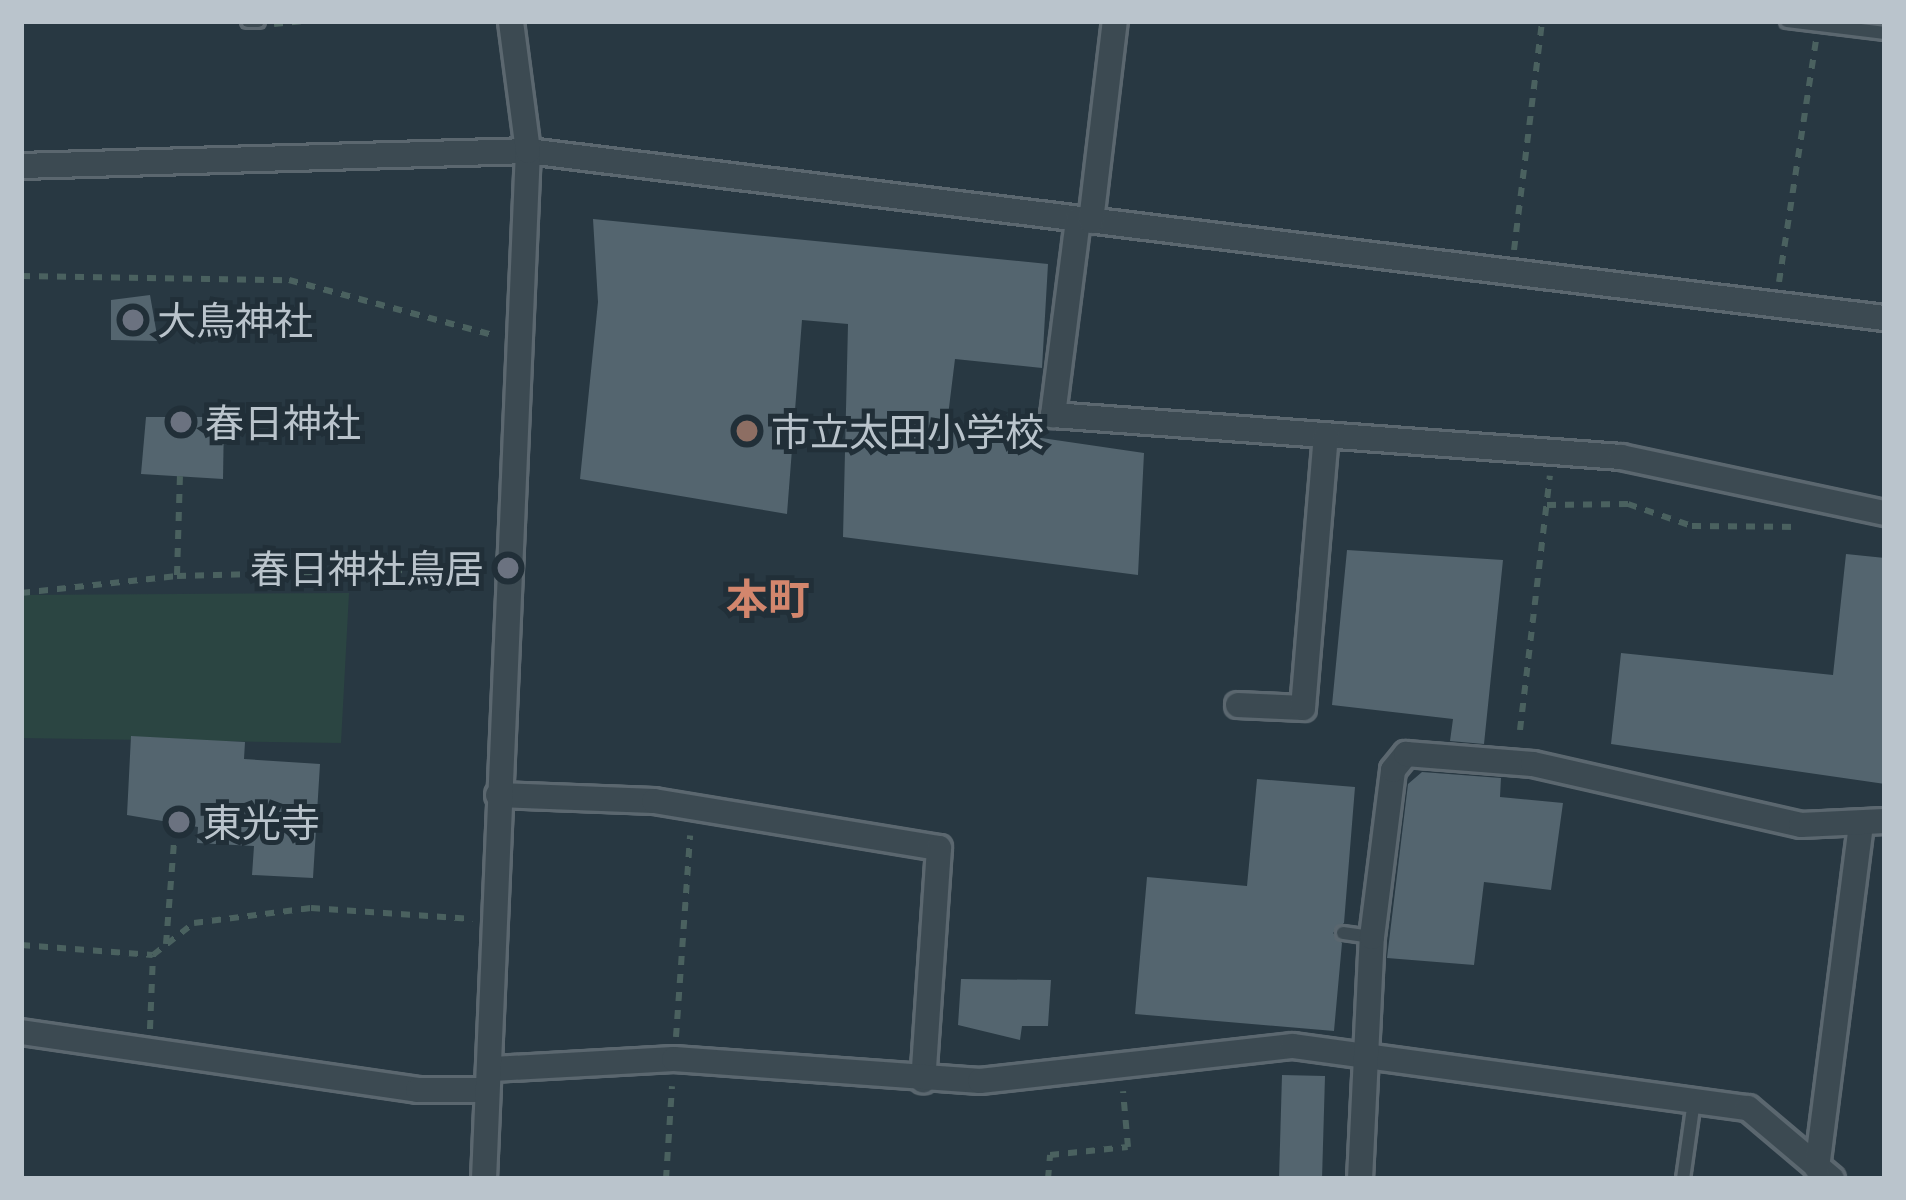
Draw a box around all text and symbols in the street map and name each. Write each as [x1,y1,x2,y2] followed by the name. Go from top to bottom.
[157,297,313,343] place label: 大鳥神社
[120,307,146,333] marker: 大鳥神社
[205,399,361,445] place label: 春日神社
[771,408,1044,454] place label: 市立太田小学校
[168,409,194,435] marker: 春日神社
[734,418,760,444] marker: 市立太田小学校
[250,545,484,591] place label: 春日神社鳥居
[495,555,521,581] marker: 春日神社鳥居
[726,573,810,623] district label: 本町
[203,799,320,845] place label: 東光寺
[166,809,192,835] marker: 東光寺

